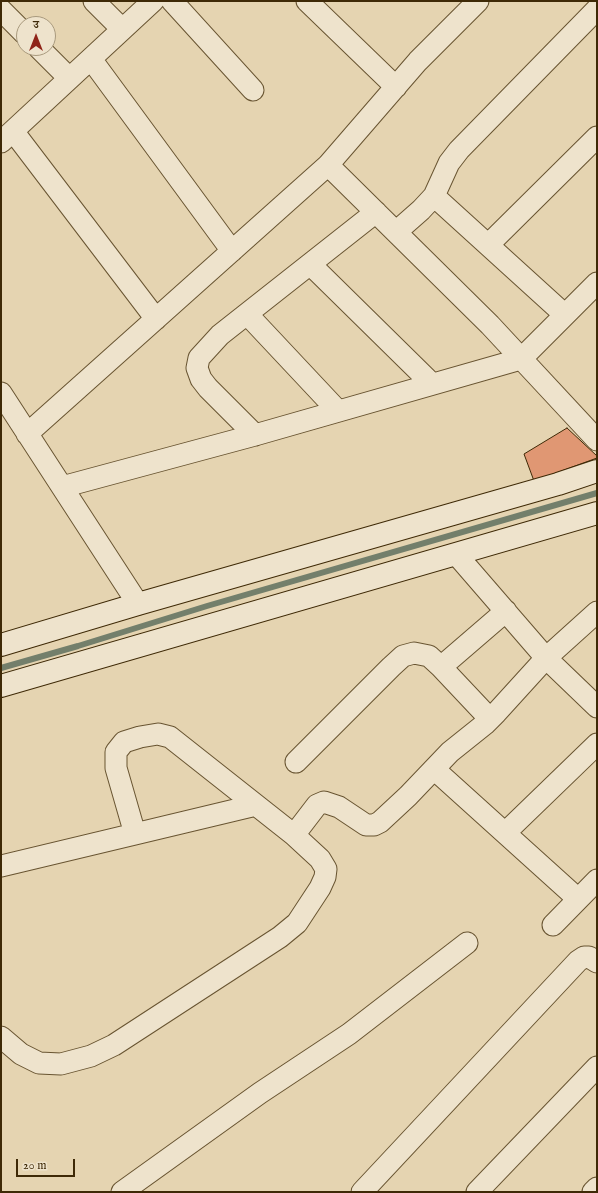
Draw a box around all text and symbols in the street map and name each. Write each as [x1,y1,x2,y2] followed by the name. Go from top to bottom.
[16,16,56,56] north arrow
[33,18,39,32] text: उ
[18,1151,77,1177] scale bar
[23,1158,46,1173] text: 20 m

